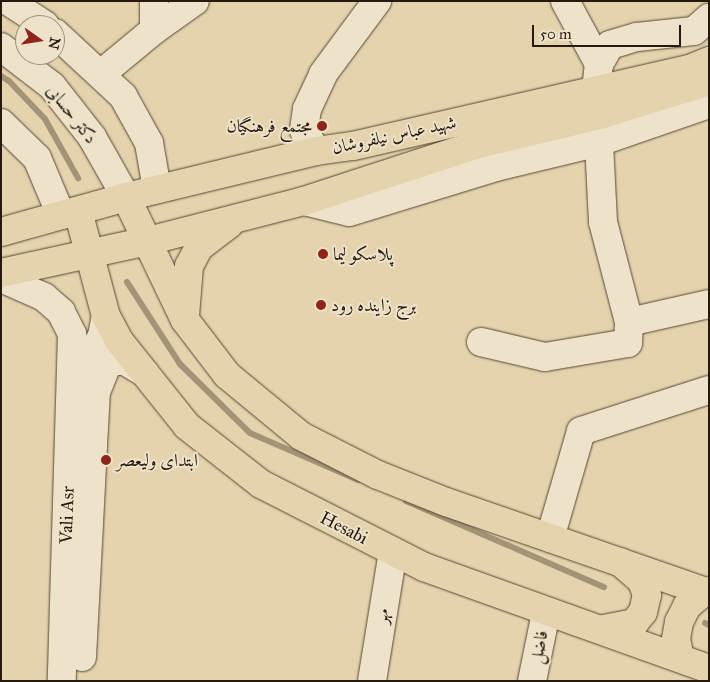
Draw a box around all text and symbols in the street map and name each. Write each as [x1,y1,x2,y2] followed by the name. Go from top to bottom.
[15,15,65,65] north arrow
[535,15,684,47] scale bar
[540,25,572,43] text: 50 m
[45,36,64,51] text: N
[42,80,102,148] street label: دکتر حسابی
[330,111,458,159] street label: شهید عباس نیلفروشان
[227,115,312,137] place label: مجتمع فرهنگیان
[316,120,328,132] marker: مجتمع فرهنگیان
[333,243,393,265] place label: پلاسکو لیما
[317,248,329,260] marker: پلاسکو لیما
[331,294,416,316] place label: برج زاینده رود
[315,299,327,311] marker: برج زاینده رود
[116,449,198,471] place label: ابتدای ولیعصر
[100,454,112,466] marker: ابتدای ولیعصر
[55,486,79,544] street label: Vali Asr
[317,507,371,549] street label: Hesabi
[370,607,394,625] street label: مهر
[525,628,553,666] street label: فاضل

